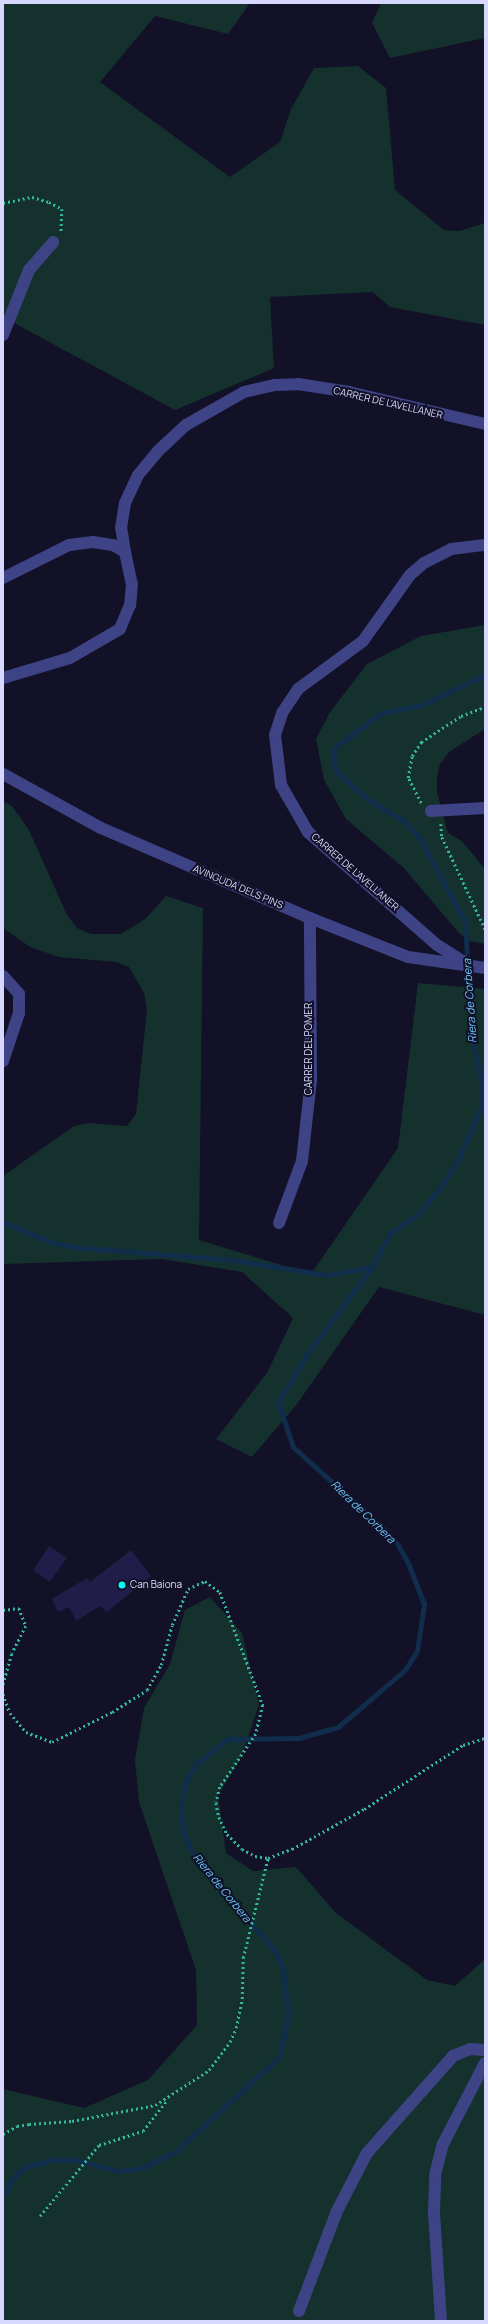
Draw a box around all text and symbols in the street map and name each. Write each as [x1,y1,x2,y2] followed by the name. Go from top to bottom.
[332,385,444,421] street label: CARRER DE L'AVELLANER
[309,831,401,913] street label: CARRER DE L'AVELLANER
[191,863,285,911] street label: AVINGUDA DELS PINS
[460,959,480,1043] water label: Riera de Corbera
[303,1002,315,1096] street label: CARRER DEL POMER
[328,1478,398,1546] water label: Riera de Corbera
[130,1579,182,1591] place label: Can Baiona
[117,1580,127,1590] marker: Can Baiona
[190,1851,254,1925] water label: Riera de Corbera

